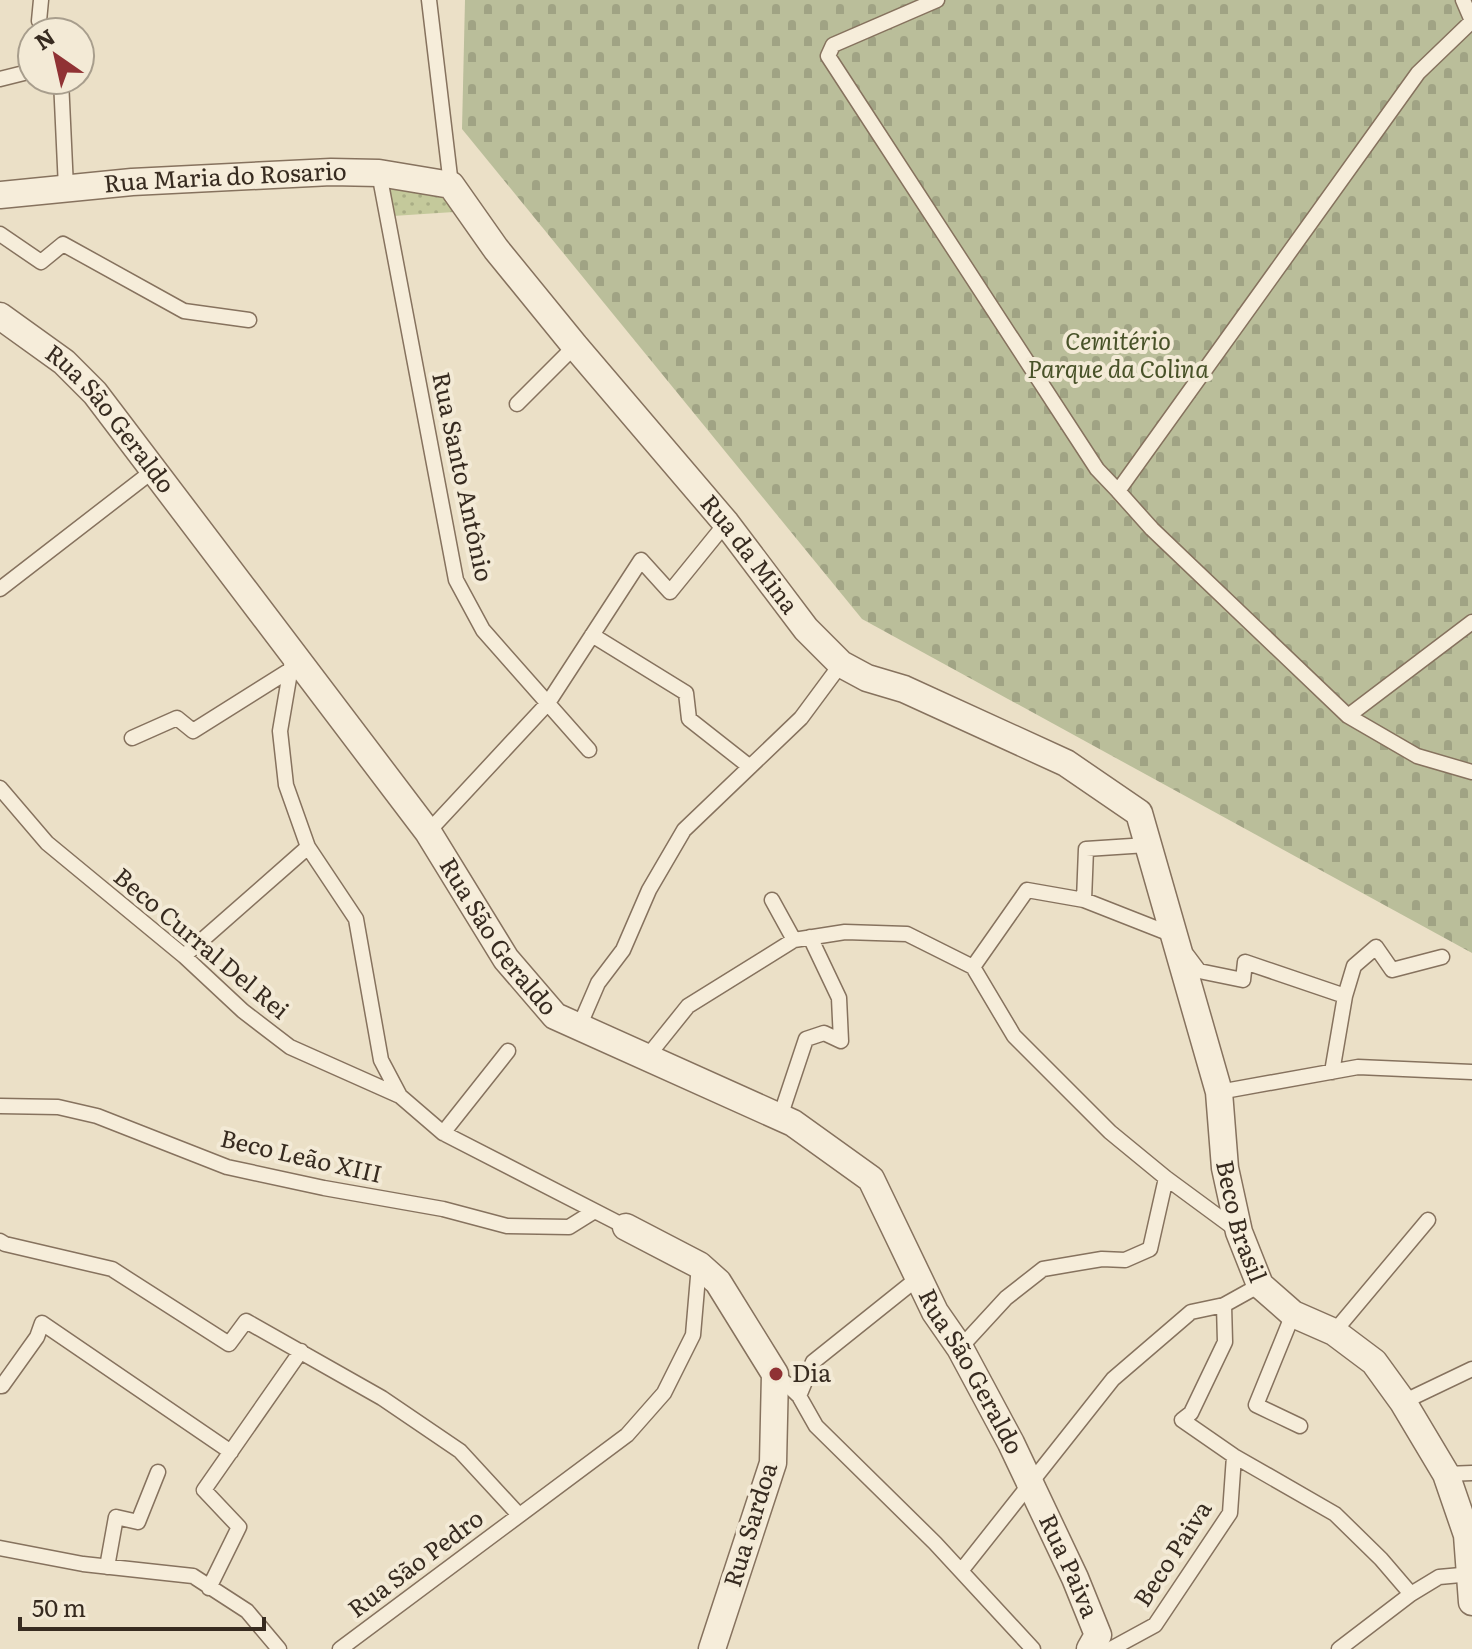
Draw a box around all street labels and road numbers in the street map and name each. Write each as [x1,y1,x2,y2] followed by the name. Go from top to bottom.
[102,152,347,200] street label: Rua Maria do Rosario
[39,334,185,500] street label: Rua São Geraldo
[425,368,504,584] street label: Rua Santo Antônio
[694,486,808,620] street label: Rua da Mina
[433,850,567,1022] street label: Rua São Geraldo
[107,858,298,1026] street label: Beco Curral Del Rei
[217,1119,386,1190] street label: Beco Leão XIII
[1209,1157,1277,1287] street label: Beco Brasil
[911,1282,1034,1459] street label: Rua São Geraldo
[713,1458,784,1591] street label: Rua Sardoa
[1123,1493,1218,1613] street label: Beco Paiva
[339,1499,490,1625] street label: Rua São Pedro
[1032,1507,1109,1623] street label: Rua Paiva

